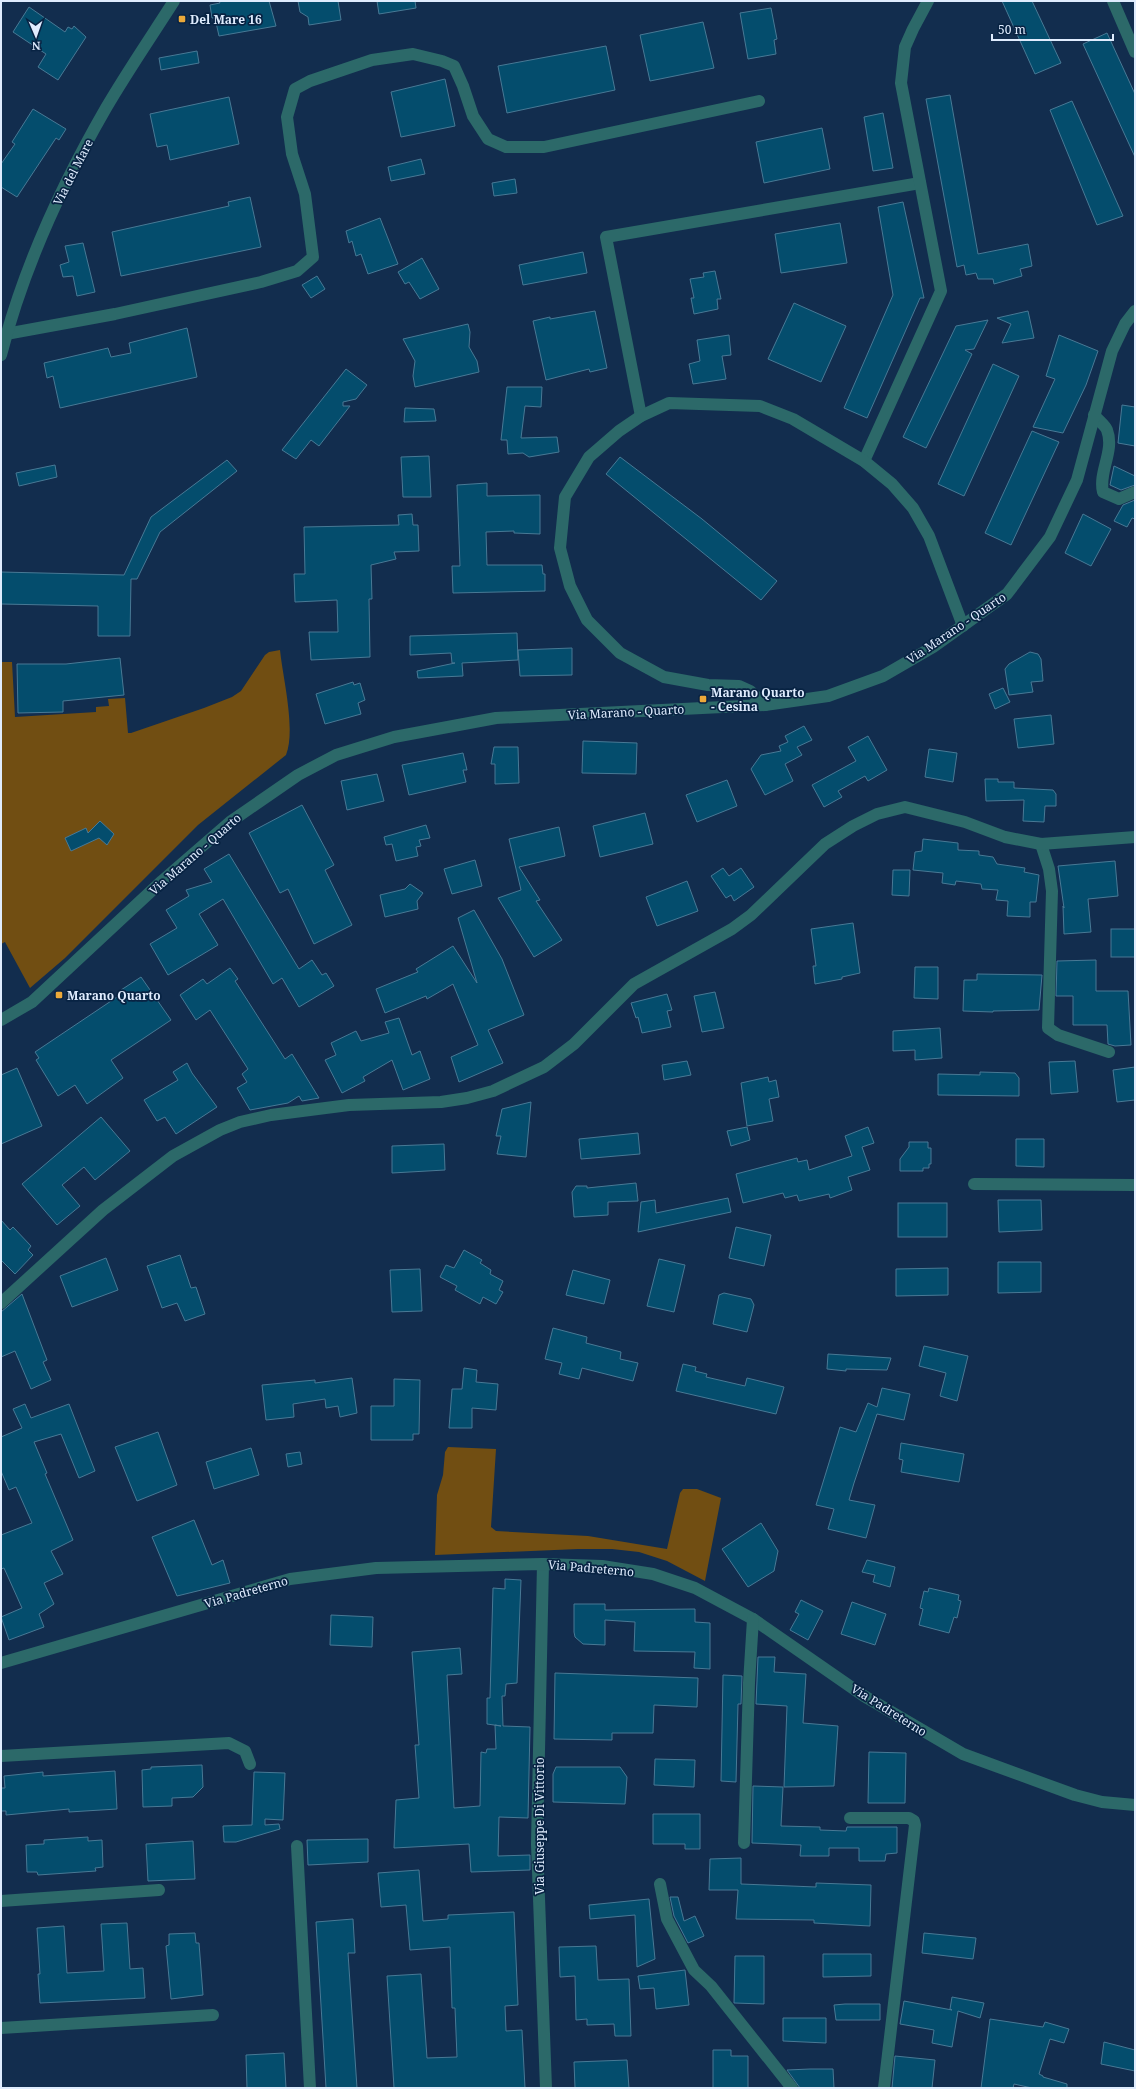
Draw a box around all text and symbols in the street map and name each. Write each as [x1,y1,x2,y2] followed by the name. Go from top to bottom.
[190,11,262,28] place label: Del Mare 16
[177,14,187,24] marker: Del Mare 16
[16,16,56,56] north arrow
[992,16,1113,42] scale bar
[998,21,1026,38] text: 50 m
[31,39,41,54] text: N
[49,136,97,208] street label: Via del Mare
[903,588,1009,668] street label: Via Marano - Quarto
[711,684,805,715] place label: Marano Quarto - Cesina
[698,694,708,704] marker: Marano Quarto - Cesina
[567,700,685,724] street label: Via Marano - Quarto
[145,809,245,899] street label: Via Marano - Quarto
[67,987,161,1004] place label: Marano Quarto
[54,990,64,1000] marker: Marano Quarto
[547,1556,635,1580] street label: Via Padreterno
[202,1572,290,1612] street label: Via Padreterno
[848,1680,930,1740] street label: Via Padreterno
[531,1757,548,1895] street label: Via Giuseppe Di Vittorio

